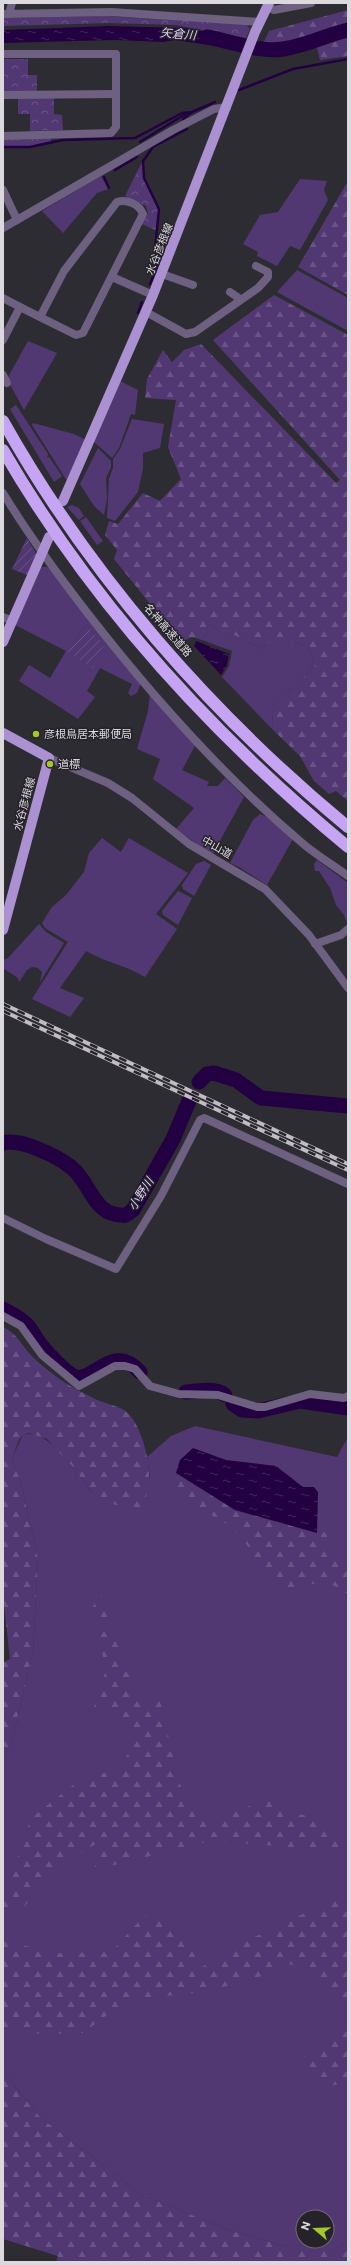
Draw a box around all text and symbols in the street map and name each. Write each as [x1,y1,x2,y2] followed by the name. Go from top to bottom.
[160,24,199,42] water label: 矢倉川
[142,221,175,277] street label: 水谷彦根線
[142,601,195,659] street label: 名神高速道路
[44,727,132,740] place label: 彦根鳥居本郵便局
[31,729,41,739] marker: 彦根鳥居本郵便局
[58,757,80,770] place label: 道標
[45,759,55,769] marker: 道標
[10,776,37,832] street label: 水谷彦根線
[200,833,235,860] street label: 中山道
[124,1173,157,1212] water label: 小野川
[295,2209,335,2249] north arrow
[298,2220,313,2232] text: N

